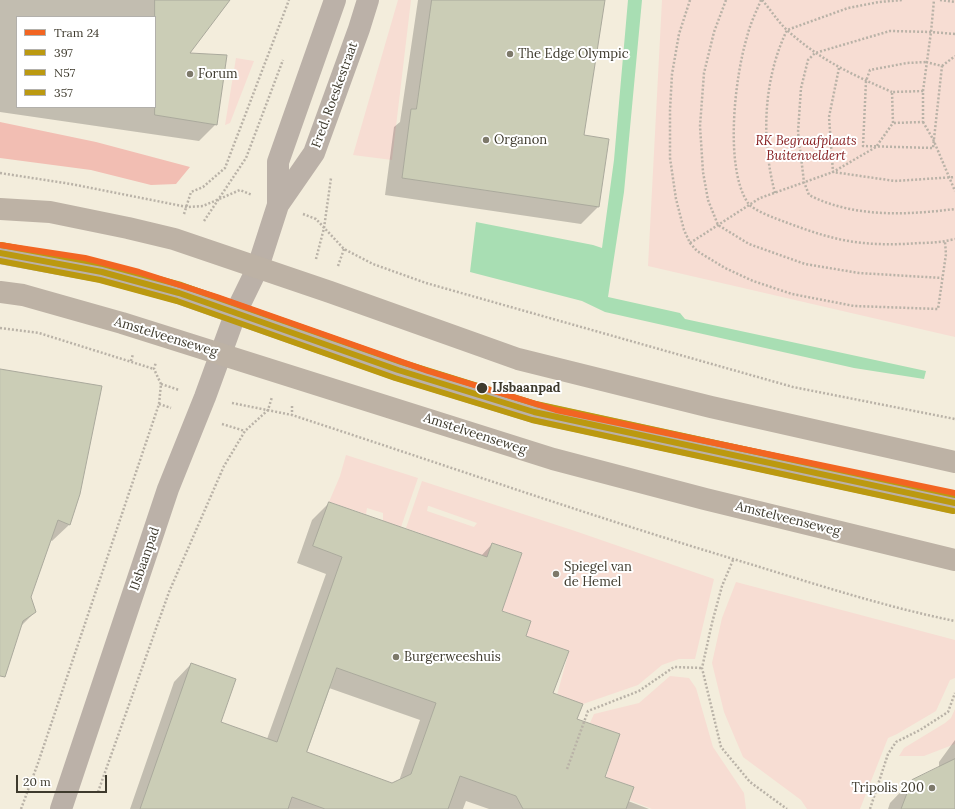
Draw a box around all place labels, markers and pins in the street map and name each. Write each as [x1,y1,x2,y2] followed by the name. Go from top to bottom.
[518,46,629,62] place label: The Edge Olympic
[505,49,515,59] marker: The Edge Olympic
[198,66,238,82] place label: Forum
[185,69,195,79] marker: Forum
[494,132,547,148] place label: Organon
[481,135,491,145] marker: Organon
[492,380,561,396] place label: IJsbaanpad
[475,381,489,395] marker: IJsbaanpad
[564,559,632,590] place label: Spiegel van de Hemel
[551,569,561,579] marker: Spiegel van de Hemel
[404,649,501,665] place label: Burgerweeshuis
[391,652,401,662] marker: Burgerweeshuis
[851,780,924,796] place label: Tripolis 200
[927,783,937,793] marker: Tripolis 200

